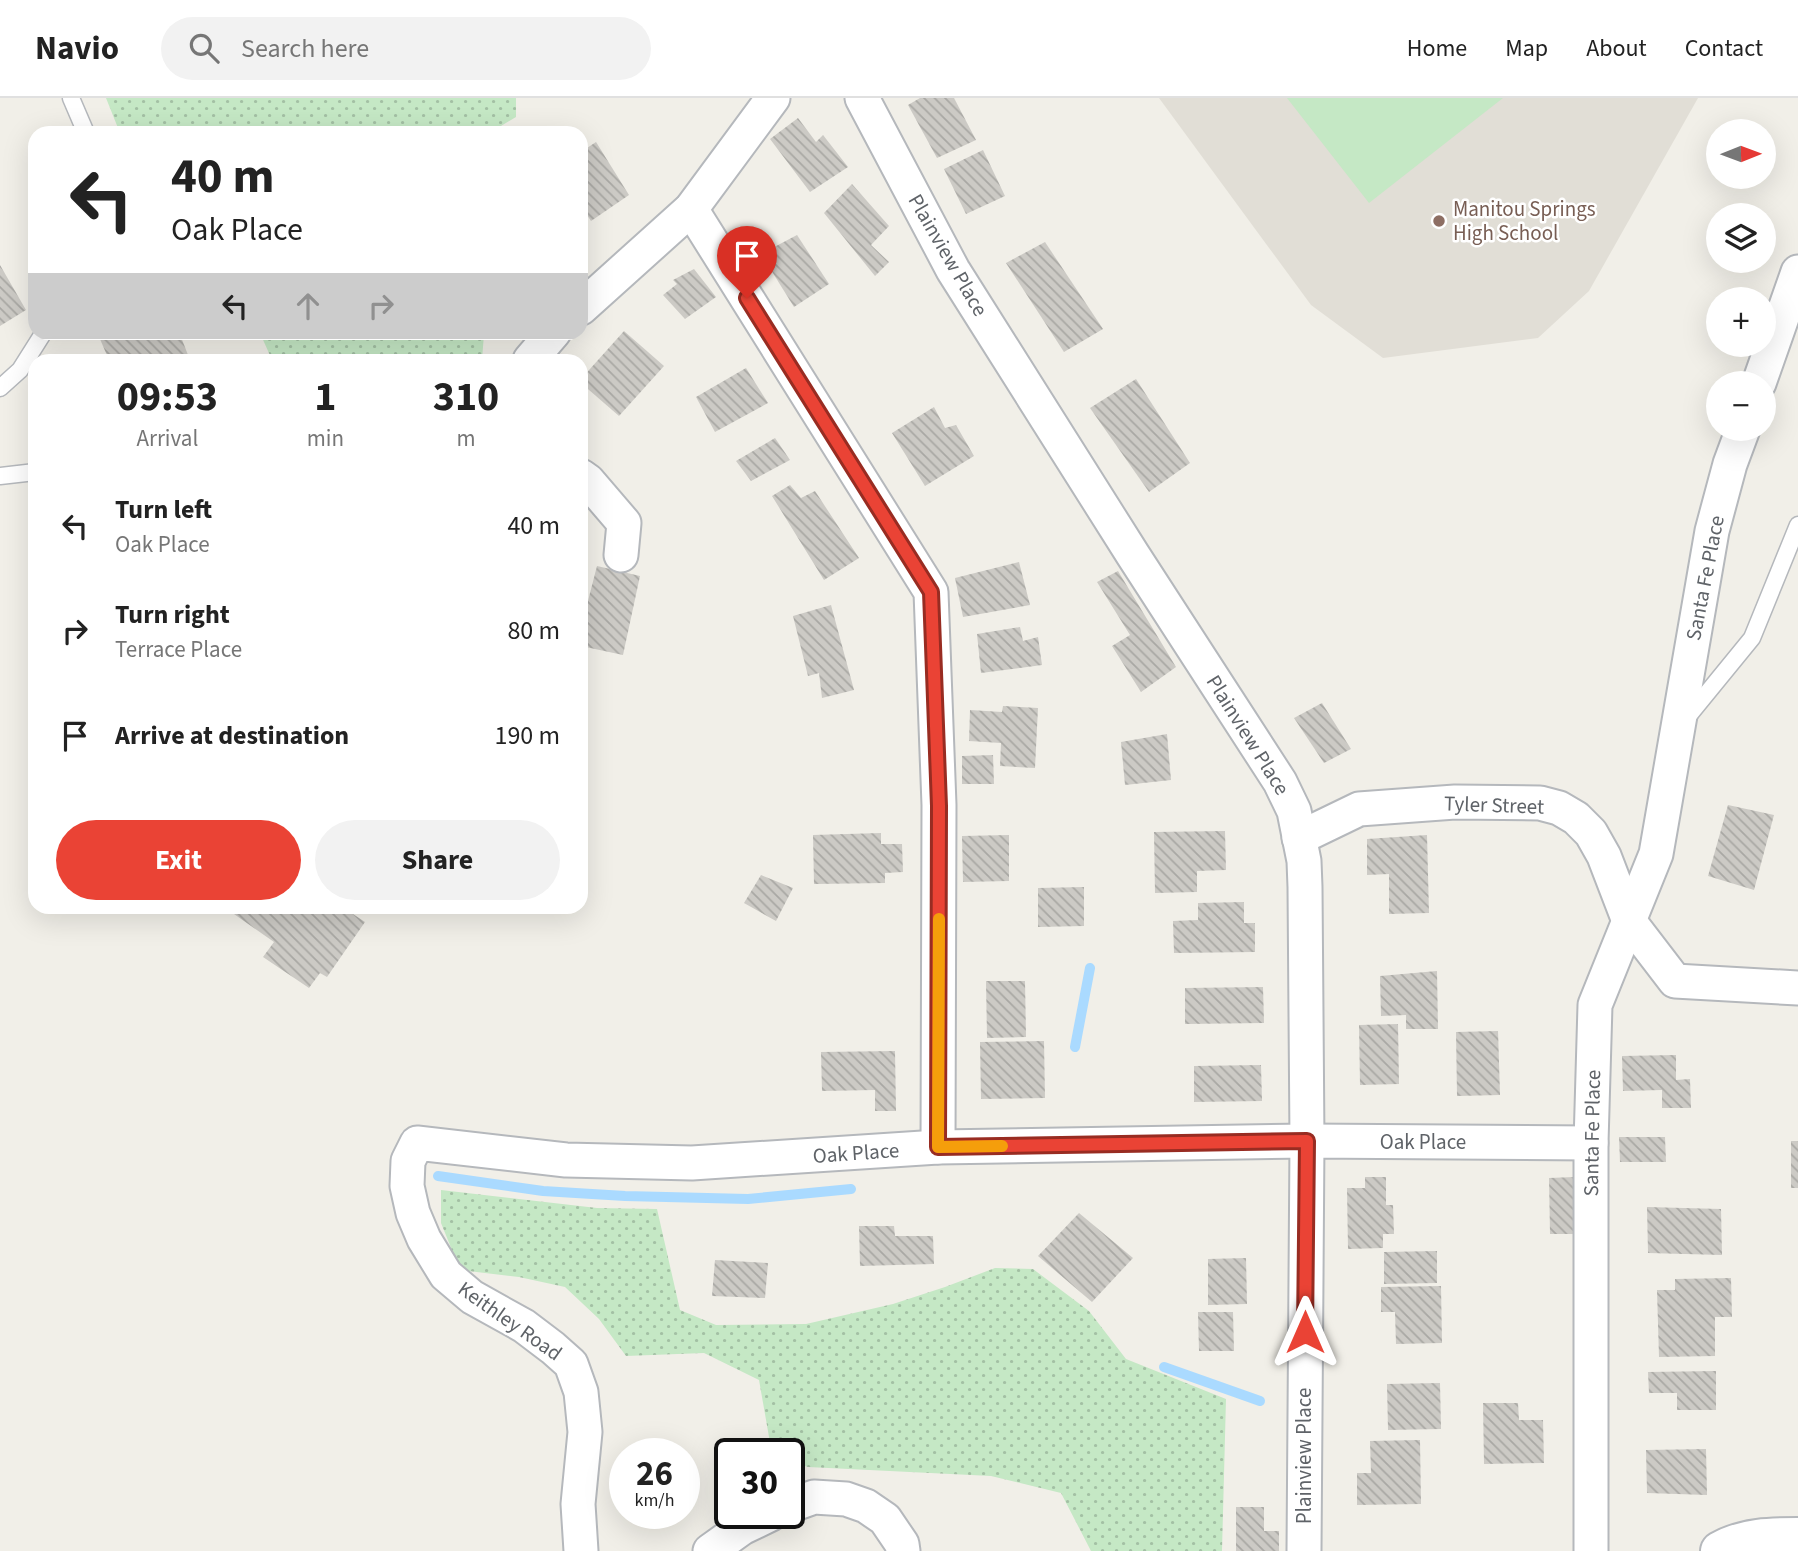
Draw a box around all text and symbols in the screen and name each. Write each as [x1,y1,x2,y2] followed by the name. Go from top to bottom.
[161,17,651,80] search box
[35,25,119,72] text: Navio
[185,29,223,67] icon: search
[241,30,369,67] text: Search here
[1407,31,1467,66] text: Home
[1505,31,1548,66] text: Map
[1586,31,1647,66] text: About
[1685,31,1763,66] text: Contact
[1706,119,1776,189] north arrow
[1706,119,1776,441] map controls
[171,142,275,212] text: 40 m
[56,154,147,245] icon: left
[901,188,995,322] street label: Plainview Place
[1453,194,1596,248] place label: Manitou Springs High School
[1706,203,1776,273] button: layers
[171,207,303,253] text: Oak Place
[1431,213,1447,229] marker: Manitou Springs High School
[717,226,777,298] pin
[728,237,766,275] icon: arrive
[216,287,254,325] icon: left
[289,287,327,325] icon: ahead
[362,287,400,325] icon: right
[1706,287,1776,357] button: +
[117,367,218,427] text: 09:53
[314,367,336,427] text: 1
[433,367,499,427] text: 310
[1706,371,1776,441] button: −
[136,422,198,455] text: Arrival
[307,422,344,455] text: min
[456,422,476,455] text: m
[115,491,212,528] text: Turn left
[56,507,94,545] icon: left
[507,507,560,544] text: 40 m
[1678,513,1732,643] street label: Santa Fe Place
[115,528,210,561] text: Oak Place
[115,596,230,633] text: Turn right
[56,612,94,650] icon: right
[507,612,560,649] text: 80 m
[115,633,242,666] text: Terrace Place
[1199,669,1297,801] street label: Plainview Place
[56,717,94,755] icon: arrive
[115,717,349,754] text: Arrive at destination
[494,717,560,754] text: 190 m
[1443,788,1545,822] street label: Tyler Street
[56,820,301,900] button: Exit
[315,820,560,900] button: Share
[1576,1069,1608,1197] street label: Santa Fe Place
[1380,1127,1466,1157] street label: Oak Place
[812,1135,900,1171] street label: Oak Place
[452,1274,568,1368] street label: Keithley Road
[1268,1295,1342,1369] position arrow
[1289,1388,1319,1524] street label: Plainview Place
[714,1438,805,1529] speed limit sign: 30
[636,1449,673,1499] text: 26
[635,1488,674,1513] text: km/h

